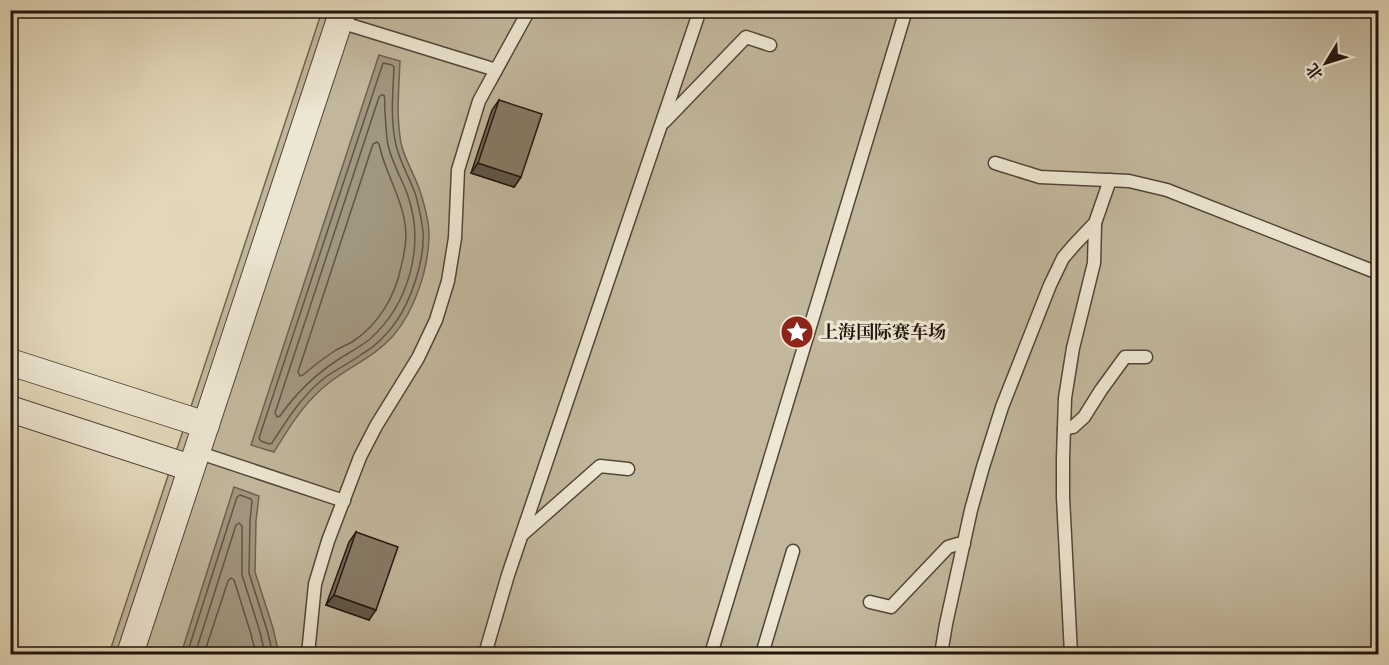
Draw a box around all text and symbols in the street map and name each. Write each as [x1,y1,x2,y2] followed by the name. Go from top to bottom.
[1296,33,1356,93] north arrow
[1301,60,1327,85] text: 北
[779,314,815,350] place icon: 上海国际赛车场
[820,321,946,343] place label: 上海国际赛车场

